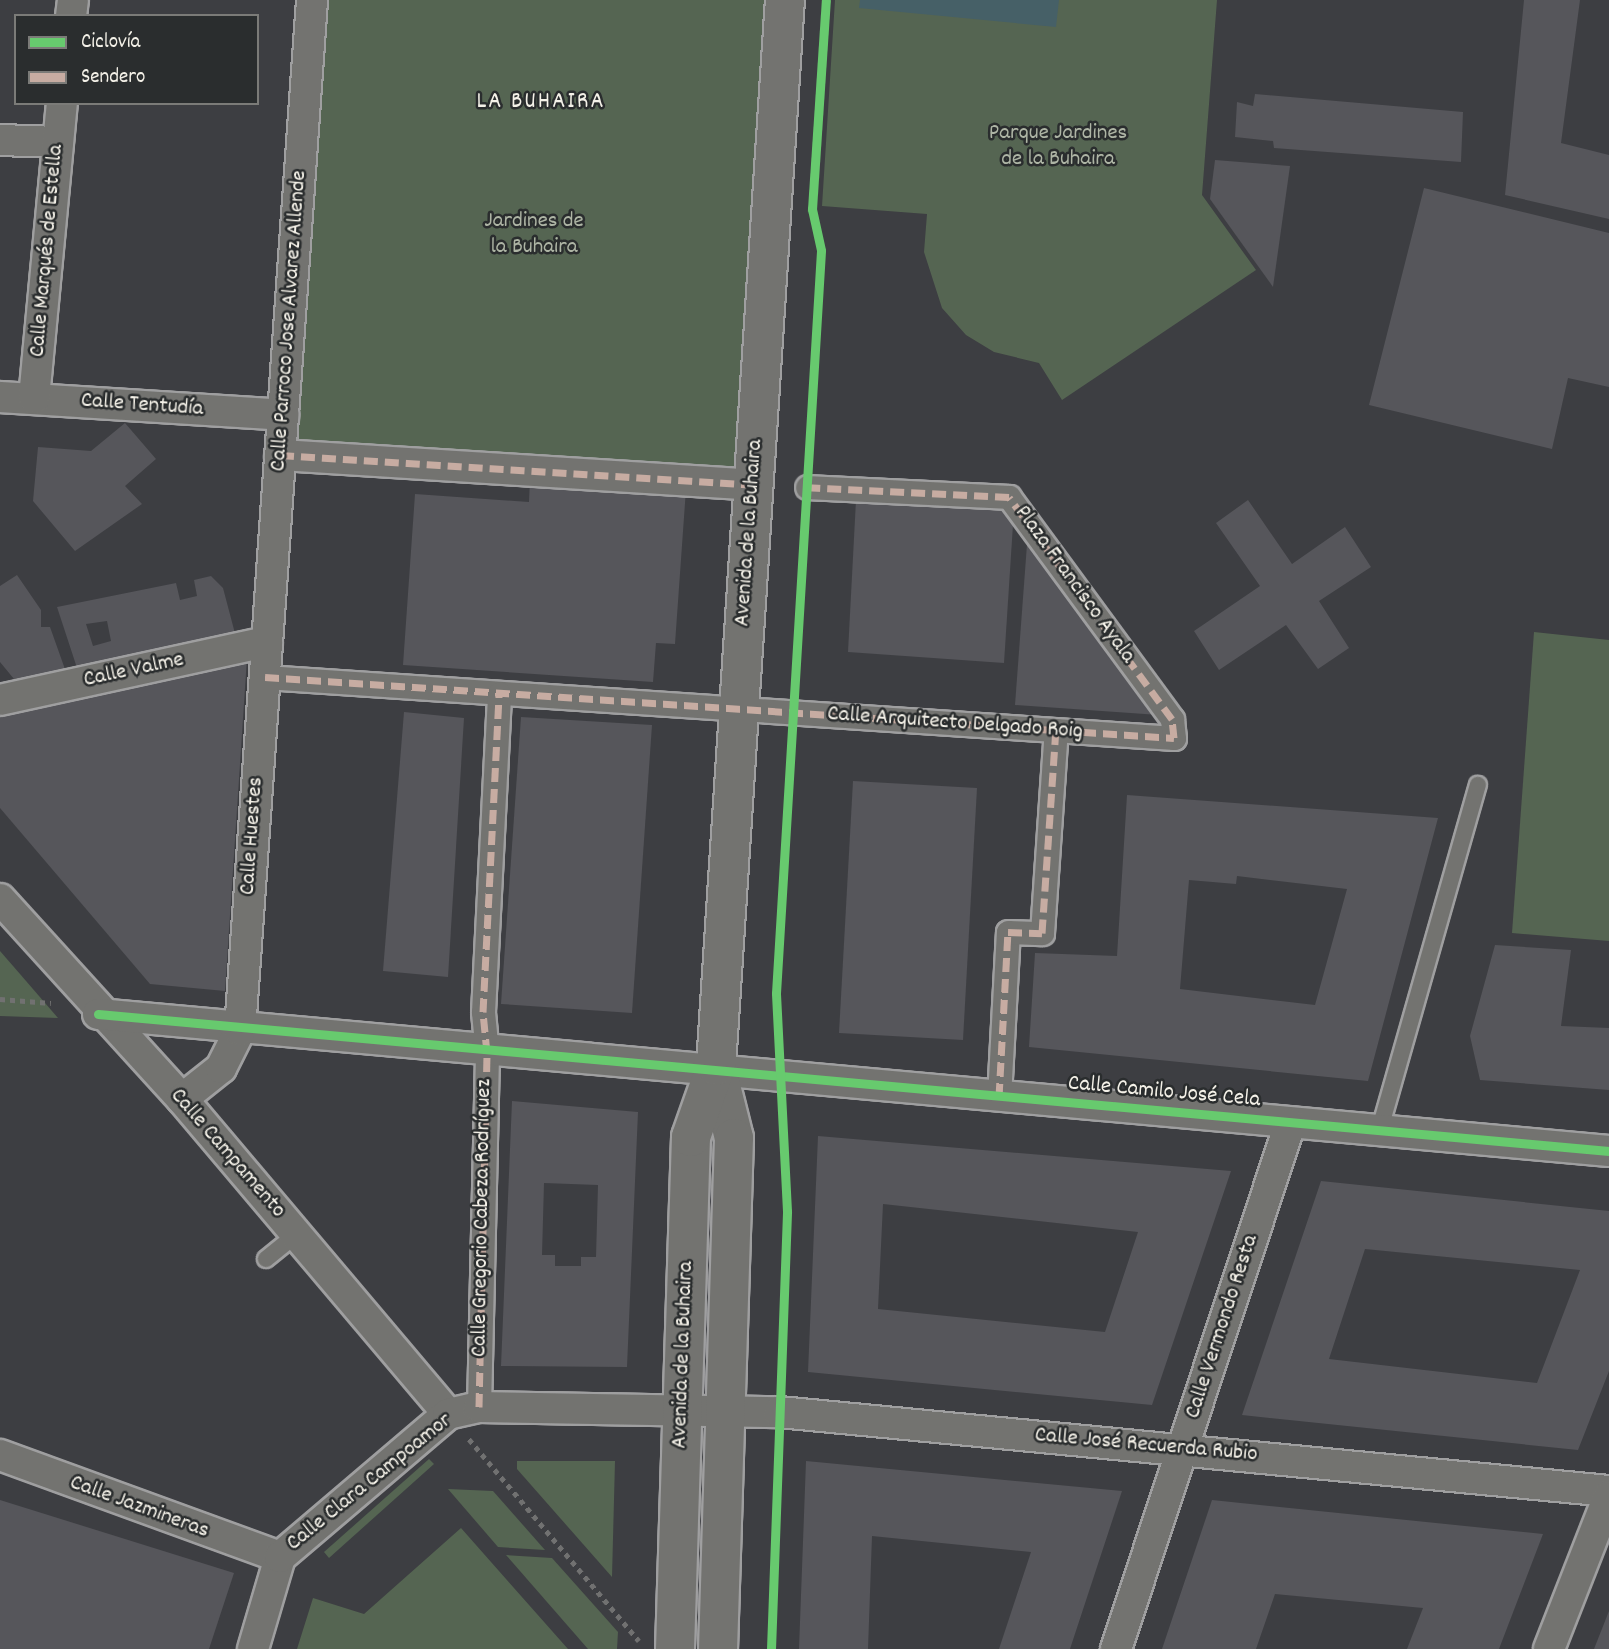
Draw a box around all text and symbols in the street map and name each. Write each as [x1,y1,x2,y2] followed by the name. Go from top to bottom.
[14,14,259,105] legend
[81,28,140,58] text: Ciclovía
[81,63,145,93] text: Sendero
[478,89,604,117] district label: LA BUHAIRA
[989,120,1127,174] park label: Parque Jardines de la Buhaira
[25,144,71,358] street label: Calle Marqués de Estella
[266,170,314,472] street label: Calle Parroco Jose Alvarez Allende
[484,208,584,262] park label: Jardines de la Buhaira
[80,388,204,424] street label: Calle Tentudía
[730,439,770,627] street label: Avenida de la Buhaira
[1007,501,1141,669] street label: Plaza Francisco Ayala
[81,647,187,695] street label: Calle Valme
[826,701,1084,747] street label: Calle Arquitecto Delgado Roig
[235,776,271,896] street label: Calle Huestes
[1067,1071,1261,1115] street label: Calle Camilo José Cela
[467,1079,499,1357] street label: Calle Gregorio Cabeza Rodríguez
[163,1083,291,1225] street label: Calle Campamento
[1180,1232,1266,1422] street label: Calle Vermondo Resta
[667,1261,701,1449] street label: Avenida de la Buhaira
[282,1408,458,1558] street label: Calle Clara Campoamor
[1034,1423,1258,1469] street label: Calle José Recuerda Rubio
[66,1470,212,1546] street label: Calle Jazmineras

